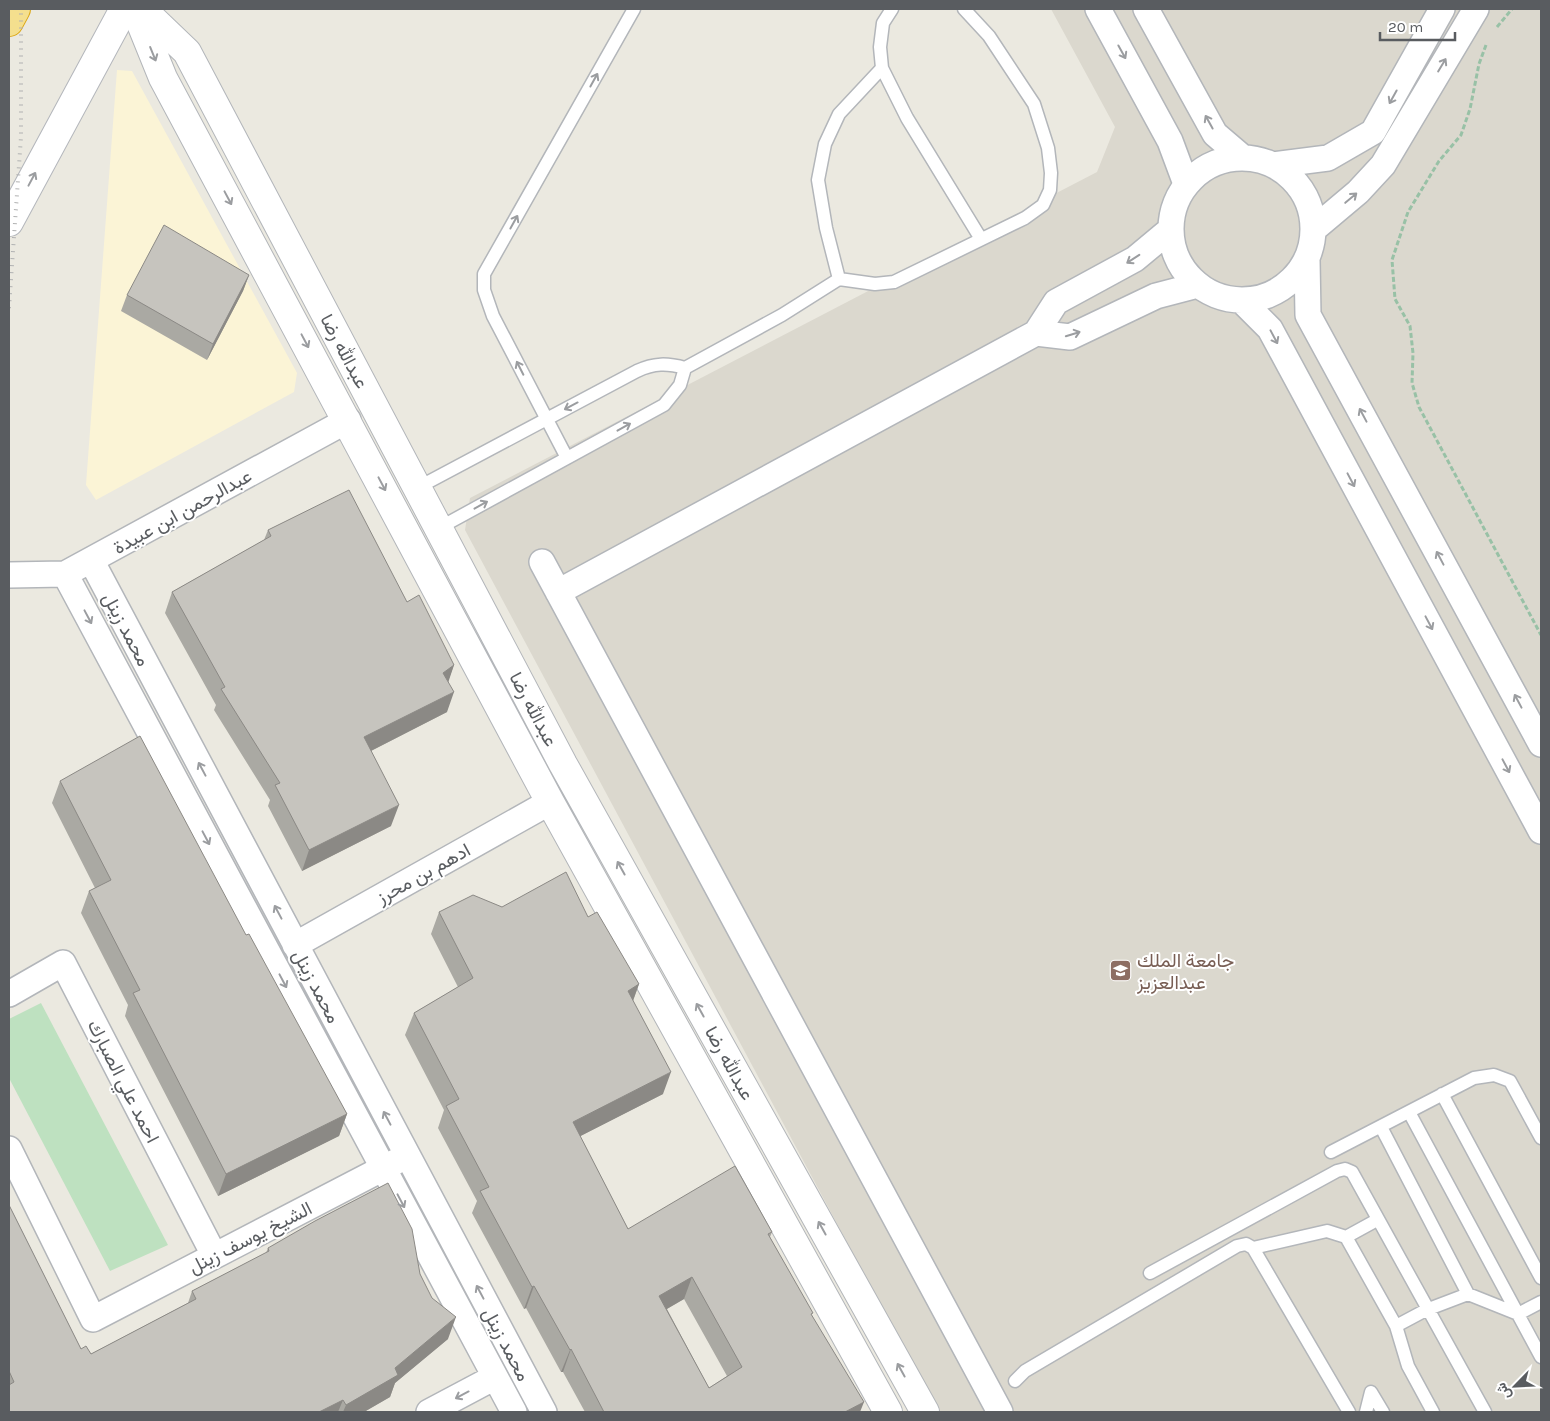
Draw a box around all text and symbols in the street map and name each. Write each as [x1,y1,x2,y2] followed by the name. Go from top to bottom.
[1380,10,1455,42] scale bar
[1388,18,1423,36] text: 20 m
[1117,44,1127,58] one-way arrow
[149,46,159,61] one-way arrow
[1438,58,1448,72] one-way arrow
[590,73,599,88] one-way arrow
[1387,89,1397,104] one-way arrow
[1204,115,1214,130] one-way arrow
[28,172,37,187] one-way arrow
[224,190,233,205] one-way arrow
[1344,192,1357,203] one-way arrow
[510,215,520,229] one-way arrow
[1126,254,1140,265] one-way arrow
[315,311,373,392] street label: عبدالله رضا
[1065,328,1081,338] one-way arrow
[1269,330,1279,345] one-way arrow
[301,333,310,348] one-way arrow
[515,361,524,376] one-way arrow
[563,401,578,411] one-way arrow
[1358,408,1368,423] one-way arrow
[616,421,631,431] one-way arrow
[109,465,255,559] street label: عبدالرحمن ابن عبيدة
[1347,473,1357,487] one-way arrow
[377,477,387,492] one-way arrow
[474,500,489,510] one-way arrow
[1435,551,1445,566] one-way arrow
[98,589,155,670] street label: محمد زينل
[83,610,93,625] one-way arrow
[1424,616,1434,631] one-way arrow
[504,669,562,750] street label: عبدالله رضا
[1513,694,1522,709] one-way arrow
[1502,758,1511,773] one-way arrow
[197,762,206,777] one-way arrow
[201,830,211,845] one-way arrow
[372,839,475,910] street label: ادهم بن محرز
[616,860,626,875] one-way arrow
[273,905,283,920] one-way arrow
[288,946,345,1027] street label: محمد زينل
[1136,950,1234,994] place label: جامعة الملك عبدالعزيز
[1109,959,1133,983] school or university icon: جامعة الملك عبدالعزيز
[279,973,288,988] one-way arrow
[695,1002,705,1017] one-way arrow
[79,1016,164,1148] street label: احمد علي الصبارك
[700,1023,758,1104] street label: عبدالله رضا
[382,1110,392,1125] one-way arrow
[396,1194,406,1209] one-way arrow
[185,1197,317,1280] street label: الشيخ يوسف زينل
[817,1220,827,1235] one-way arrow
[475,1285,484,1300] one-way arrow
[478,1304,535,1385] street label: محمد زينل
[1490,1361,1540,1411] north arrow
[896,1363,906,1377] one-way arrow
[1492,1380,1515,1402] text: ش
[455,1390,470,1400] one-way arrow

